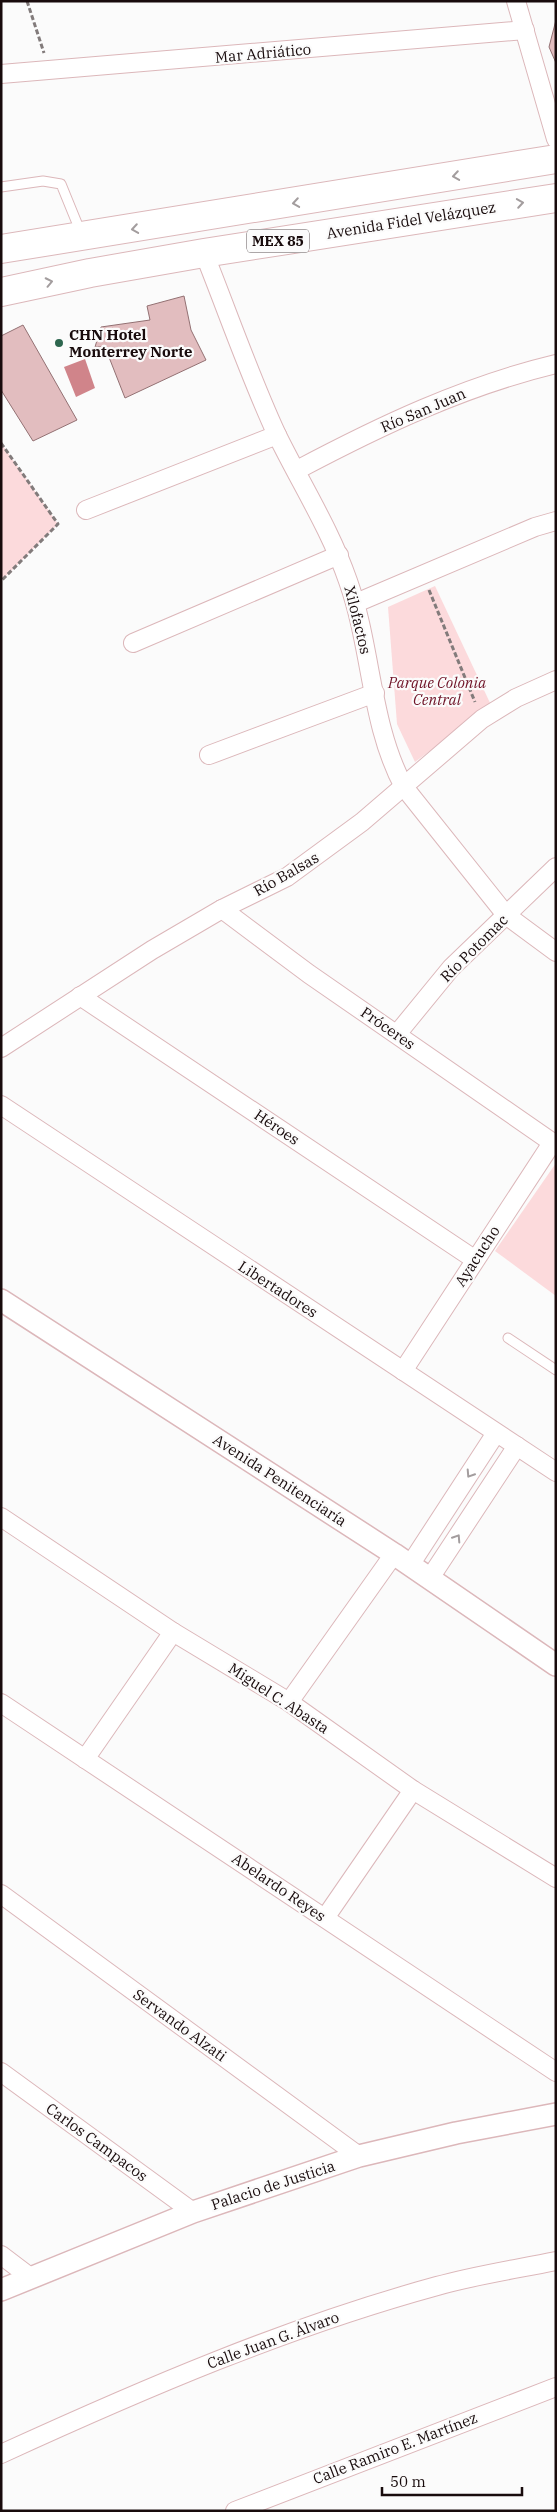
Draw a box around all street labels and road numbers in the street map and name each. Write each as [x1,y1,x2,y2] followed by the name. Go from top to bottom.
[214,39,312,67] street label: Mar Adriático
[325,197,497,243] street label: Avenida Fidel Velázquez
[247,230,309,252] road number: MEX 85
[378,383,469,436] street label: Río San Juan
[340,584,376,656] street label: Xilofactos
[250,848,322,900] street label: Río Balsas
[436,910,512,986] street label: Río Potomac
[357,1002,419,1054] street label: Próceres
[251,1105,303,1149] street label: Héroes
[450,1222,504,1290] street label: Ayacucho
[235,1256,321,1322] street label: Libertadores
[210,1430,350,1530] street label: Avenida Penitenciaría
[225,1658,333,1738] street label: Miguel C. Abasta
[229,1849,329,1925] street label: Abelardo Reyes
[130,1985,231,2065] street label: Servando Alzati
[42,2099,152,2185] street label: Carlos Campacos
[209,2156,337,2214] street label: Palacio de Justicia
[204,2307,342,2373] street label: Calle Juan G. Álvaro
[310,2408,480,2488] street label: Calle Ramiro E. Martínez

